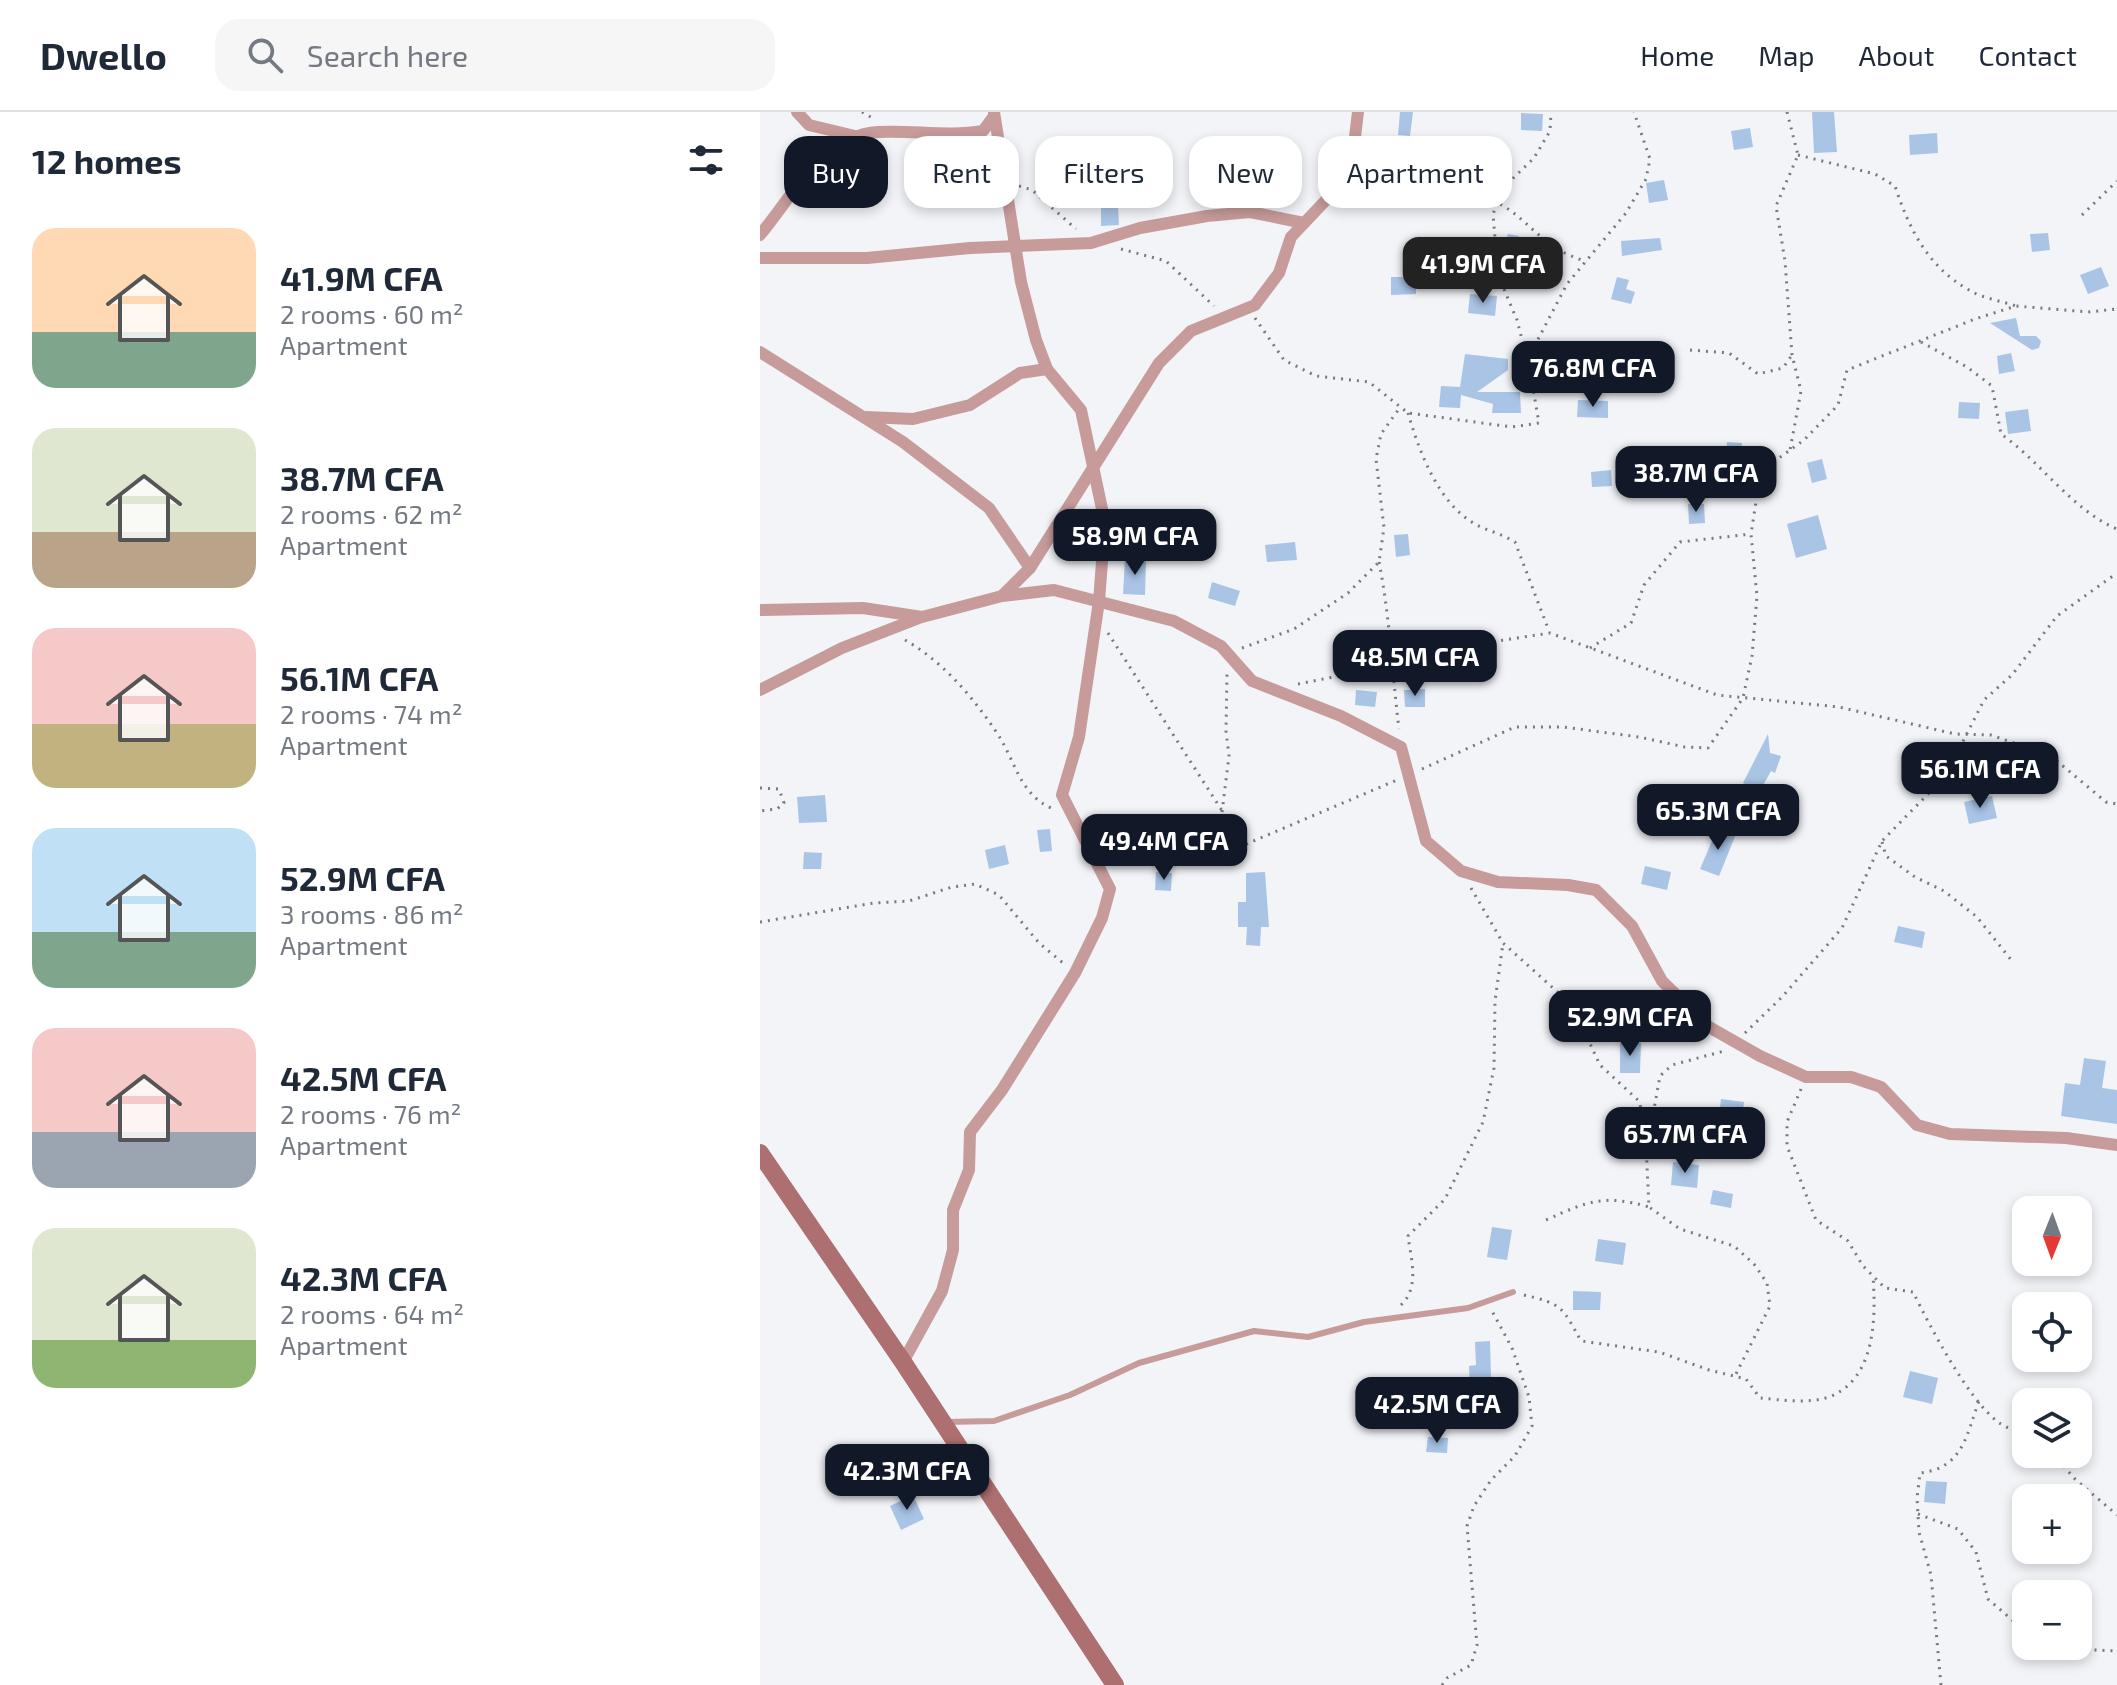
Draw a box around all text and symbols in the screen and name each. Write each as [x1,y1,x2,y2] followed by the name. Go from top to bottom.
[215,19,775,91] search box
[40,32,167,78] text: Dwello
[243,33,287,77] icon: search
[307,37,468,73] text: Search here
[1640,38,1714,72] text: Home
[1758,38,1815,72] text: Map
[1859,38,1934,72] text: About
[1978,38,2077,72] text: Contact
[784,136,888,208] chip: Buy
[904,136,1019,208] chip: Rent
[1035,136,1173,208] chip: Filters
[1189,136,1302,208] chip: New
[1318,136,1512,208] chip: Apartment
[684,138,728,182] icon: filters
[32,140,181,181] text: 12 homes
[1391,237,1575,305] pin: 41.9M CFA
[1421,247,1545,278] text: 41.9M CFA
[280,257,443,298] text: 41.9M CFA
[96,260,192,356] icon: home
[280,298,464,329] text: 2 rooms · 60 m²
[280,329,408,360] text: Apartment
[1501,341,1685,409] pin: 76.8M CFA
[1530,351,1656,382] text: 76.8M CFA
[1604,446,1788,514] pin: 38.7M CFA
[1633,456,1759,487] text: 38.7M CFA
[280,457,444,498] text: 38.7M CFA
[96,460,192,556] icon: home
[280,498,463,529] text: 2 rooms · 62 m²
[1043,509,1227,577] pin: 58.9M CFA
[1071,519,1199,550] text: 58.9M CFA
[280,529,408,560] text: Apartment
[1323,630,1507,698] pin: 48.5M CFA
[1351,640,1479,671] text: 48.5M CFA
[280,657,438,698] text: 56.1M CFA
[96,660,192,756] icon: home
[280,698,462,729] text: 2 rooms · 74 m²
[280,729,408,760] text: Apartment
[1888,742,2072,810] pin: 56.1M CFA
[1919,752,2041,783] text: 56.1M CFA
[1626,784,1810,852] pin: 65.3M CFA
[1655,794,1781,825] text: 65.3M CFA
[1072,814,1256,882] pin: 49.4M CFA
[1099,824,1229,855] text: 49.4M CFA
[280,857,445,898] text: 52.9M CFA
[96,860,192,956] icon: home
[280,898,464,929] text: 3 rooms · 86 m²
[280,929,408,960] text: Apartment
[1538,990,1722,1058] pin: 52.9M CFA
[1567,1000,1693,1031] text: 52.9M CFA
[280,1057,447,1098] text: 42.5M CFA
[96,1060,192,1156] icon: home
[280,1098,461,1129] text: 2 rooms · 76 m²
[1593,1107,1777,1175] pin: 65.7M CFA
[1623,1117,1747,1148] text: 65.7M CFA
[280,1129,408,1160] text: Apartment
[2012,1196,2092,1276] north arrow
[2012,1196,2092,1660] map controls
[280,1257,447,1298] text: 42.3M CFA
[96,1260,192,1356] icon: home
[2012,1292,2092,1372] button: locate
[280,1298,464,1329] text: 2 rooms · 64 m²
[280,1329,408,1360] text: Apartment
[1345,1377,1529,1445] pin: 42.5M CFA
[1373,1387,1501,1418] text: 42.5M CFA
[2012,1388,2092,1468] button: layers
[815,1444,999,1512] pin: 42.3M CFA
[843,1454,971,1485] text: 42.3M CFA
[2012,1484,2092,1564] button: +
[2012,1580,2092,1660] button: −

